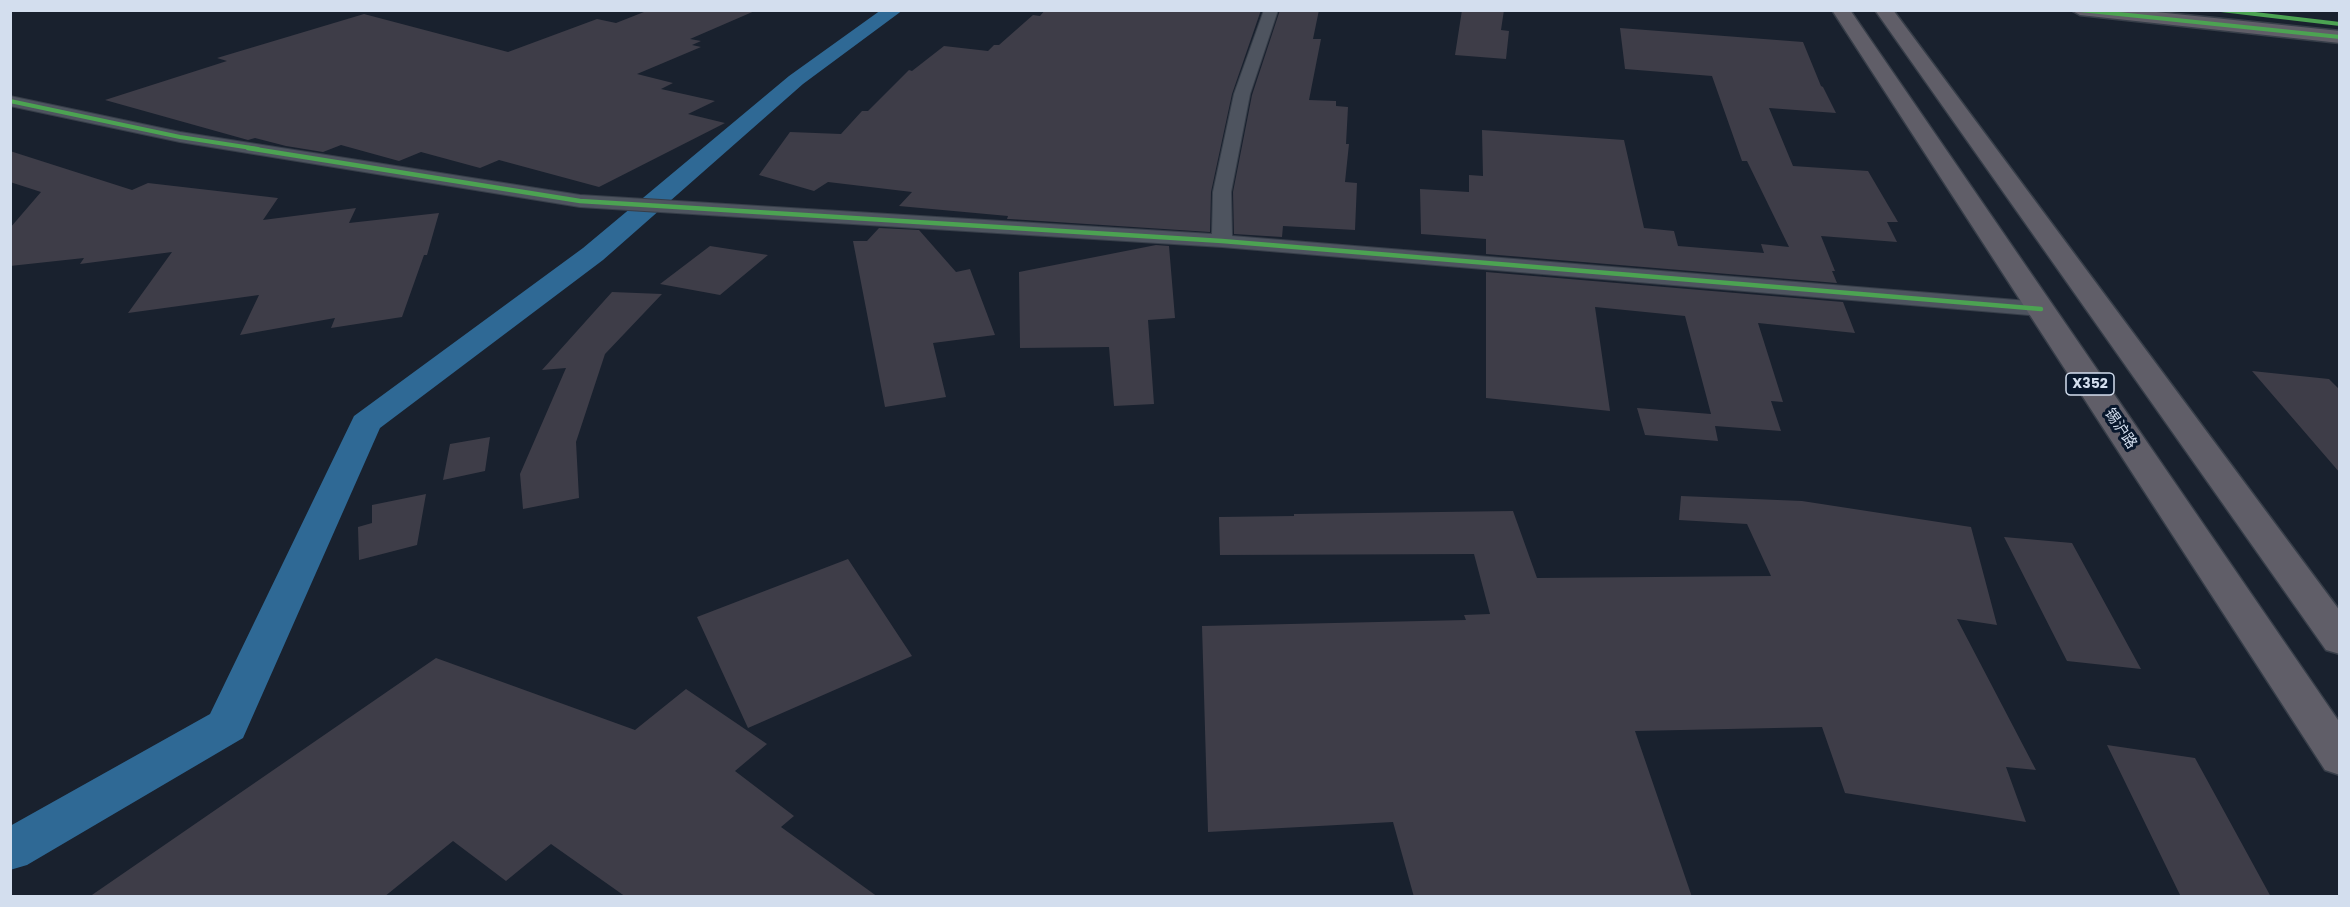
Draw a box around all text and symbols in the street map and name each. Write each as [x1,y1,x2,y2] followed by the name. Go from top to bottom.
[2066,373,2114,395] road number: X352
[2100,405,2140,453] street label: 锡沪路

